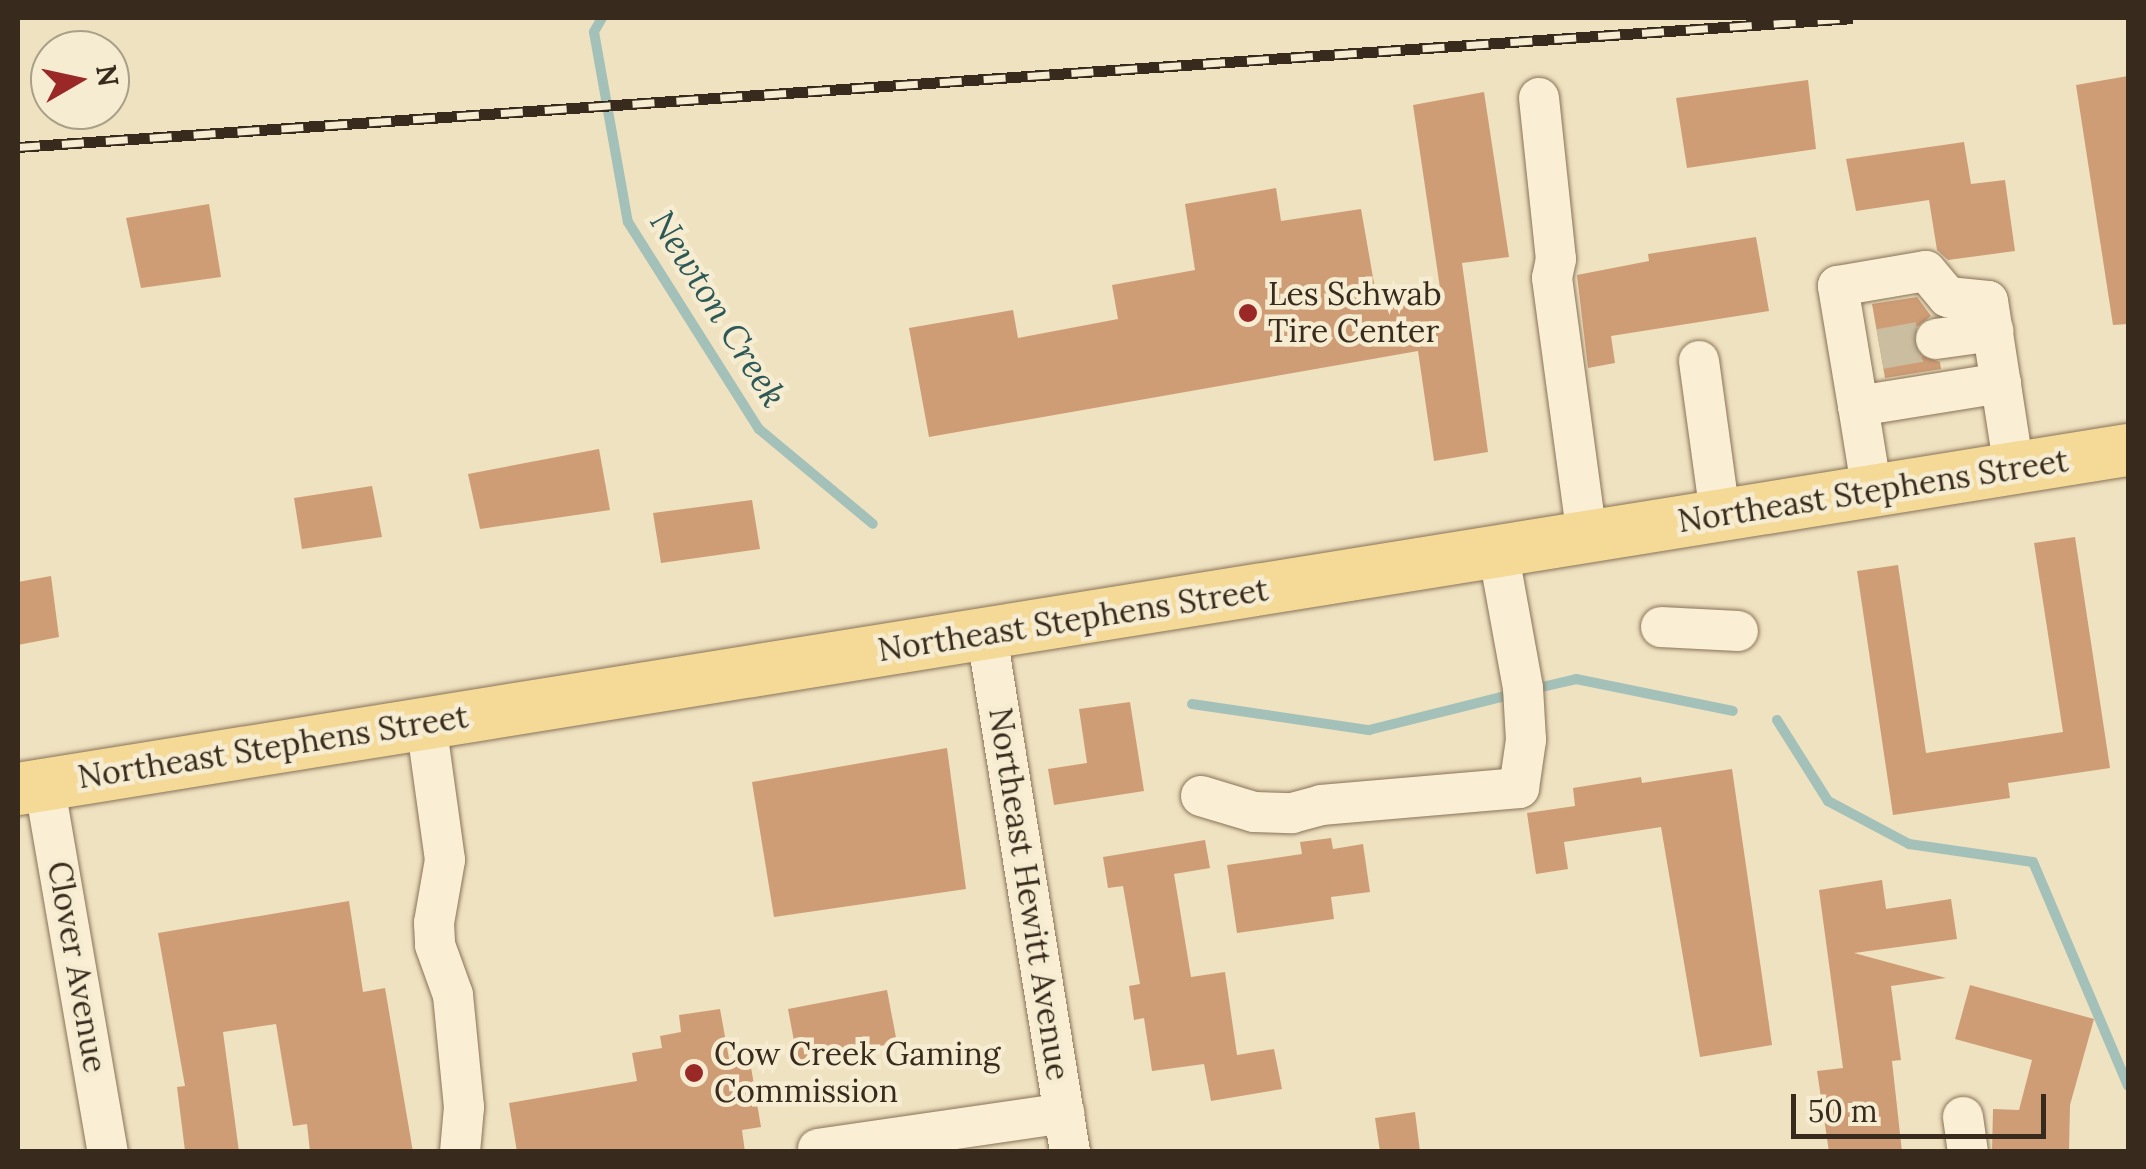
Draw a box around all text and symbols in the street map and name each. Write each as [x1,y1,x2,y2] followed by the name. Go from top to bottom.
[30,30,130,130] north arrow
[88,62,127,89] text: N
[641,203,795,415] water label: Newton Creek
[1268,276,1442,351] place label: Les Schwab Tire Center
[1237,302,1259,324] marker: Les Schwab Tire Center
[1675,441,2071,541] street label: Northeast Stephens Street
[875,570,1271,670] street label: Northeast Stephens Street
[75,697,471,797] street label: Northeast Stephens Street
[981,705,1077,1083] street label: Northeast Hewitt Avenue
[40,858,114,1076] street label: Clover Avenue
[714,1036,1001,1111] place label: Cow Creek Gaming Commission
[683,1062,705,1084] marker: Cow Creek Gaming Commission
[1796,1074,2051,1136] scale bar
[1808,1092,1878,1130] text: 50 m

